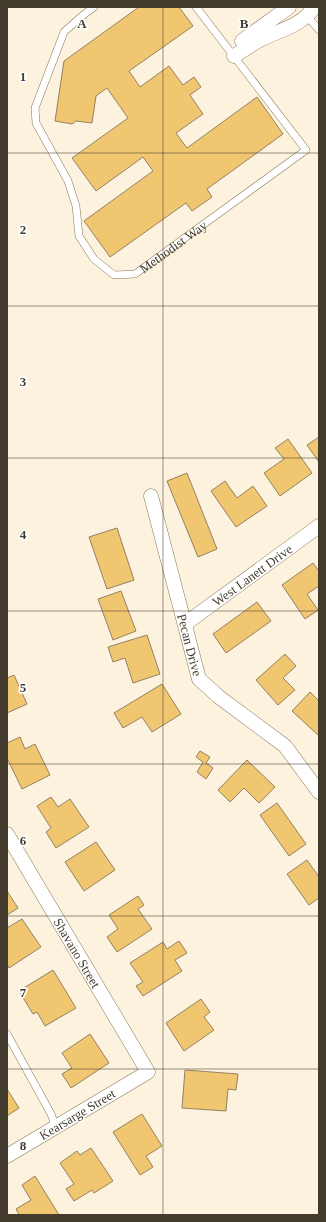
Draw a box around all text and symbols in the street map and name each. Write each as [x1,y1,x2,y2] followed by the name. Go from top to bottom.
[77,16,87,31] text: A
[240,16,249,31] text: B
[20,69,26,84] text: 1
[137,217,210,276] street label: Methodist Way
[20,222,26,237] text: 2
[20,374,27,389] text: 3
[20,527,27,542] text: 4
[209,541,295,610] street label: West Lanett Drive
[174,612,205,678] street label: Pecan Drive
[20,680,27,695] text: 5
[20,833,27,848] text: 6
[50,915,104,991] street label: Shavano Street
[20,985,27,1000] text: 7
[37,1086,118,1143] street label: Kearsarge Street
[20,1138,27,1153] text: 8

